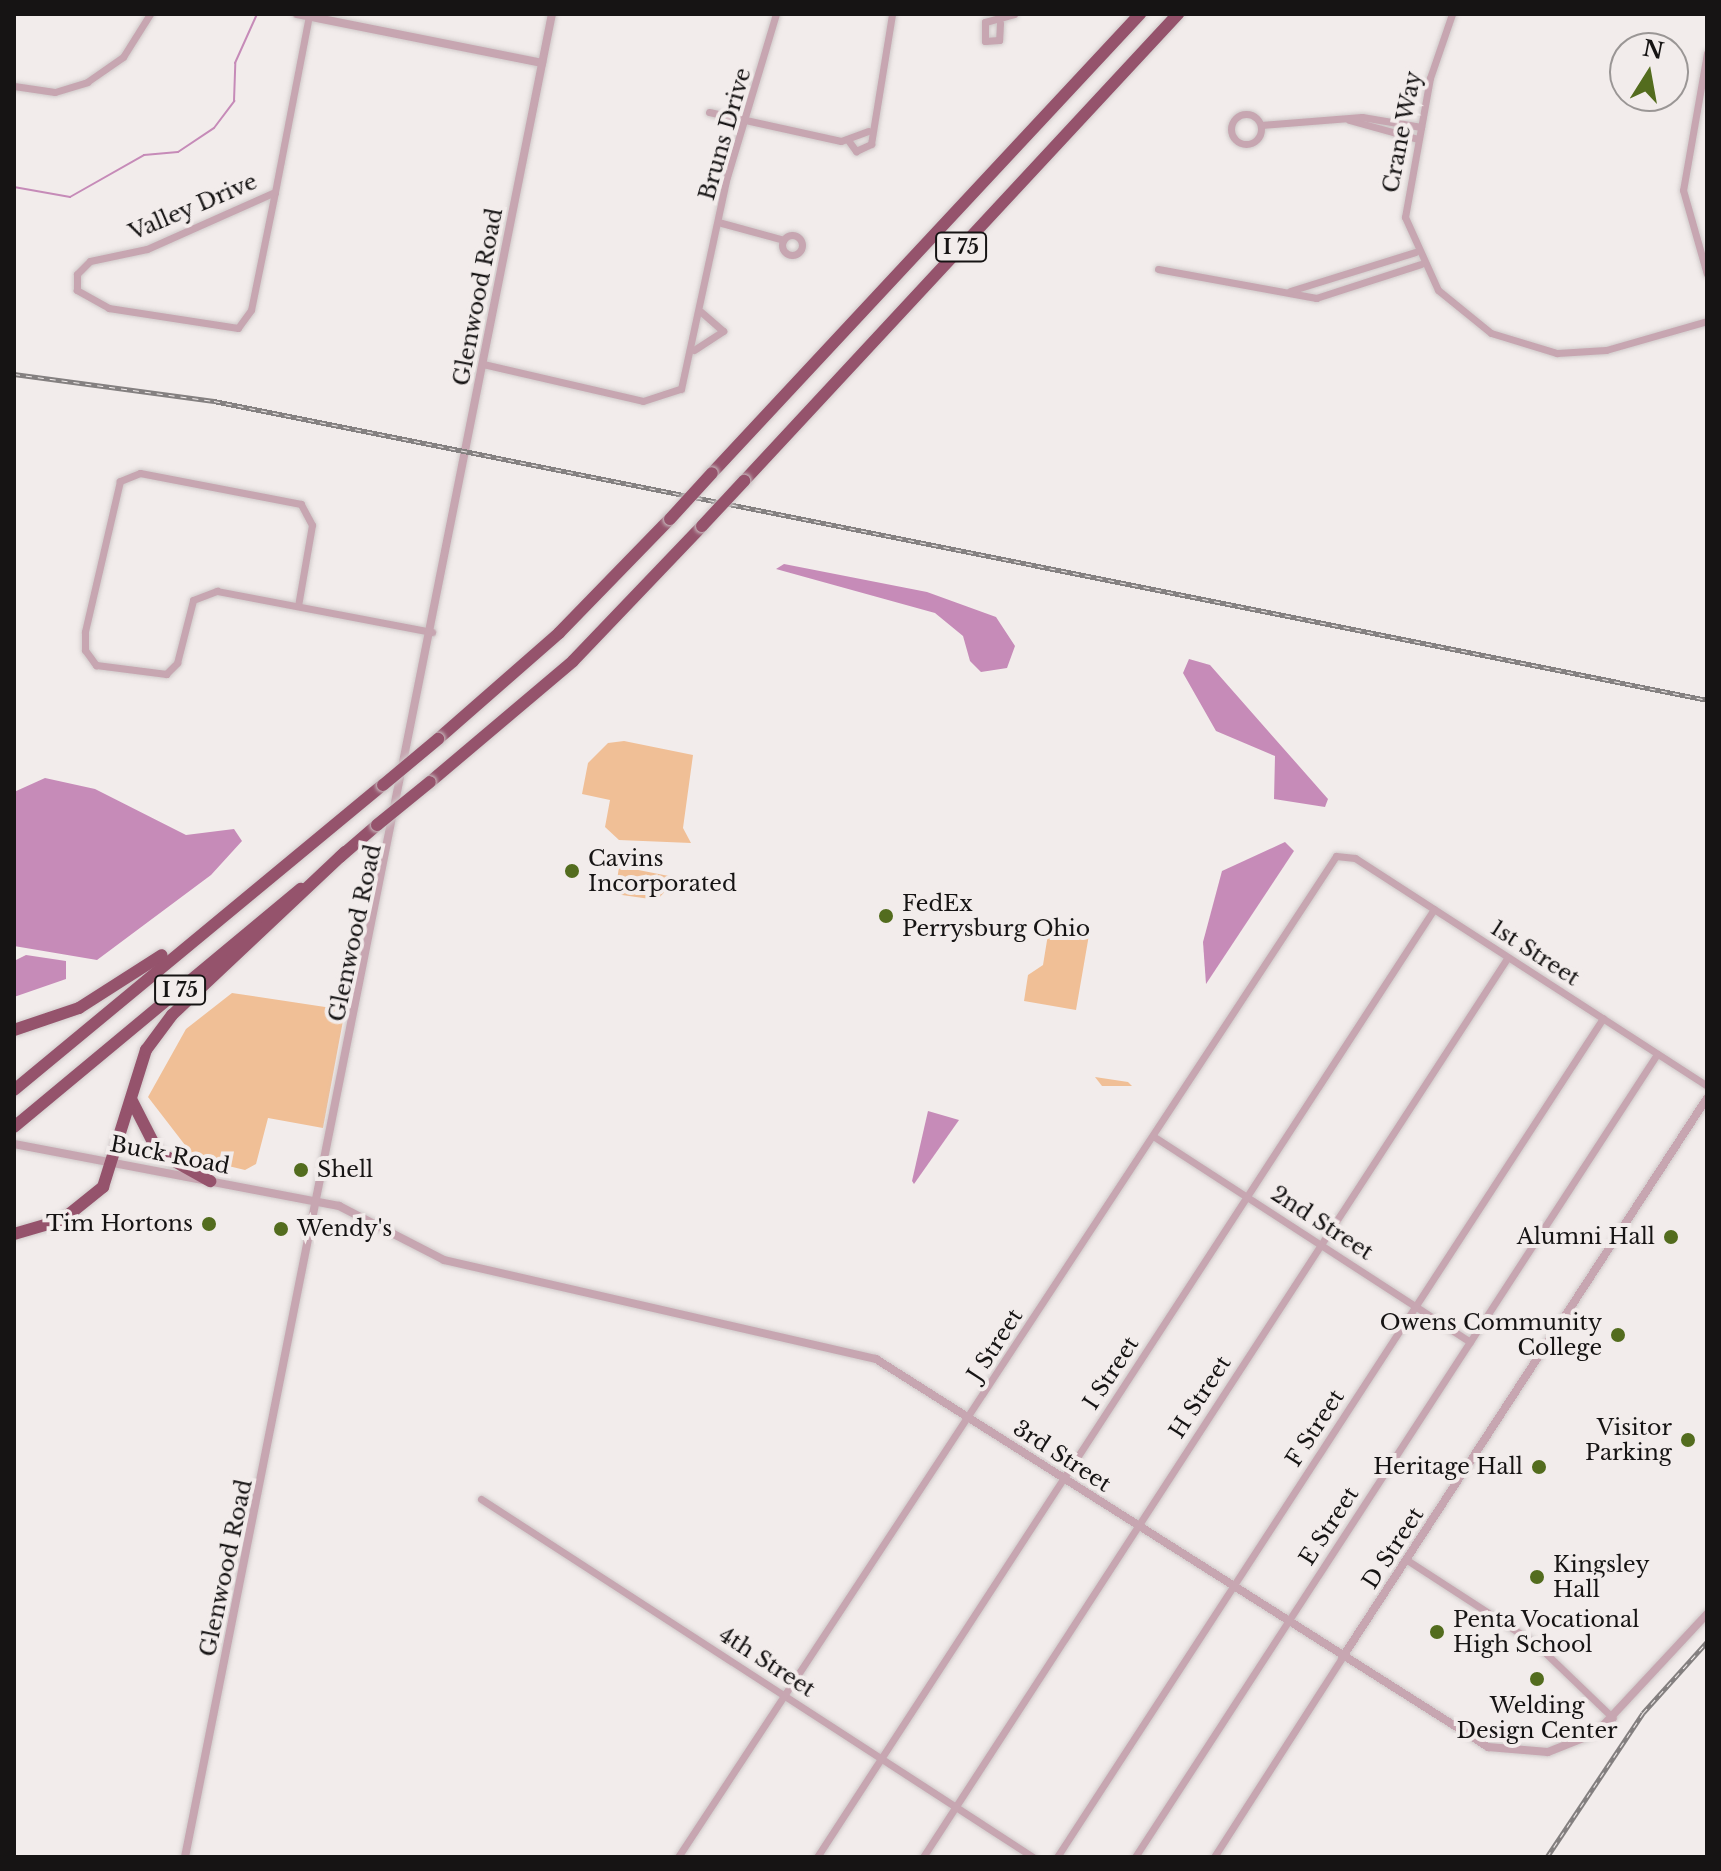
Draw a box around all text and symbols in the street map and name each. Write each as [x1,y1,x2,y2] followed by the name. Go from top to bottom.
[1609,32,1689,112] north arrow
[1641,35,1666,65] text: N
[694,65,756,203] street label: Bruns Drive
[1377,69,1427,195] street label: Crane Way
[125,168,261,246] street label: Valley Drive
[448,206,508,388] street label: Glenwood Road
[935,231,987,263] road number: I 75
[323,842,387,1024] street label: Glenwood Road
[588,845,737,896] place label: Cavins Incorporated
[563,862,581,880] marker: Cavins Incorporated
[902,890,1090,942] place label: FedEx Perrysburg Ohio
[877,907,895,925] marker: FedEx Perrysburg Ohio
[1486,915,1584,991] street label: 1st Street
[154,974,206,1006] road number: I 75
[108,1130,232,1180] street label: Buck Road
[317,1157,373,1183] place label: Shell
[292,1161,310,1179] marker: Shell
[1266,1180,1378,1266] street label: 2nd Street
[46,1211,193,1237] place label: Tim Hortons
[200,1215,218,1233] marker: Tim Hortons
[297,1216,392,1242] place label: Wendy's
[272,1220,290,1238] marker: Wendy's
[1517,1224,1655,1250] place label: Alumni Hall
[1662,1228,1680,1246] marker: Alumni Hall
[962,1304,1028,1386] street label: J Street
[1380,1309,1602,1360] place label: Owens Community College
[1609,1326,1627,1344] marker: Owens Community College
[1078,1332,1144,1414] street label: I Street
[1164,1351,1236,1443] street label: H Street
[1280,1384,1350,1472] street label: F Street
[1585,1414,1672,1466] place label: Visitor Parking
[1008,1415,1116,1497] street label: 3rd Street
[1679,1431,1697,1449] marker: Visitor Parking
[1373,1454,1523,1480] place label: Heritage Hall
[1530,1458,1548,1476] marker: Heritage Hall
[194,1477,258,1659] street label: Glenwood Road
[1294,1482,1364,1570] street label: E Street
[1357,1502,1429,1594] street label: D Street
[1553,1551,1649,1602] place label: Kingsley Hall
[1528,1568,1546,1586] marker: Kingsley Hall
[1453,1606,1640,1658] place label: Penta Vocational High School
[714,1621,820,1703] street label: 4th Street
[1428,1623,1446,1641] marker: Penta Vocational High School
[1528,1670,1546,1688] marker: Welding Design Center
[1456,1692,1618,1744] place label: Welding Design Center

